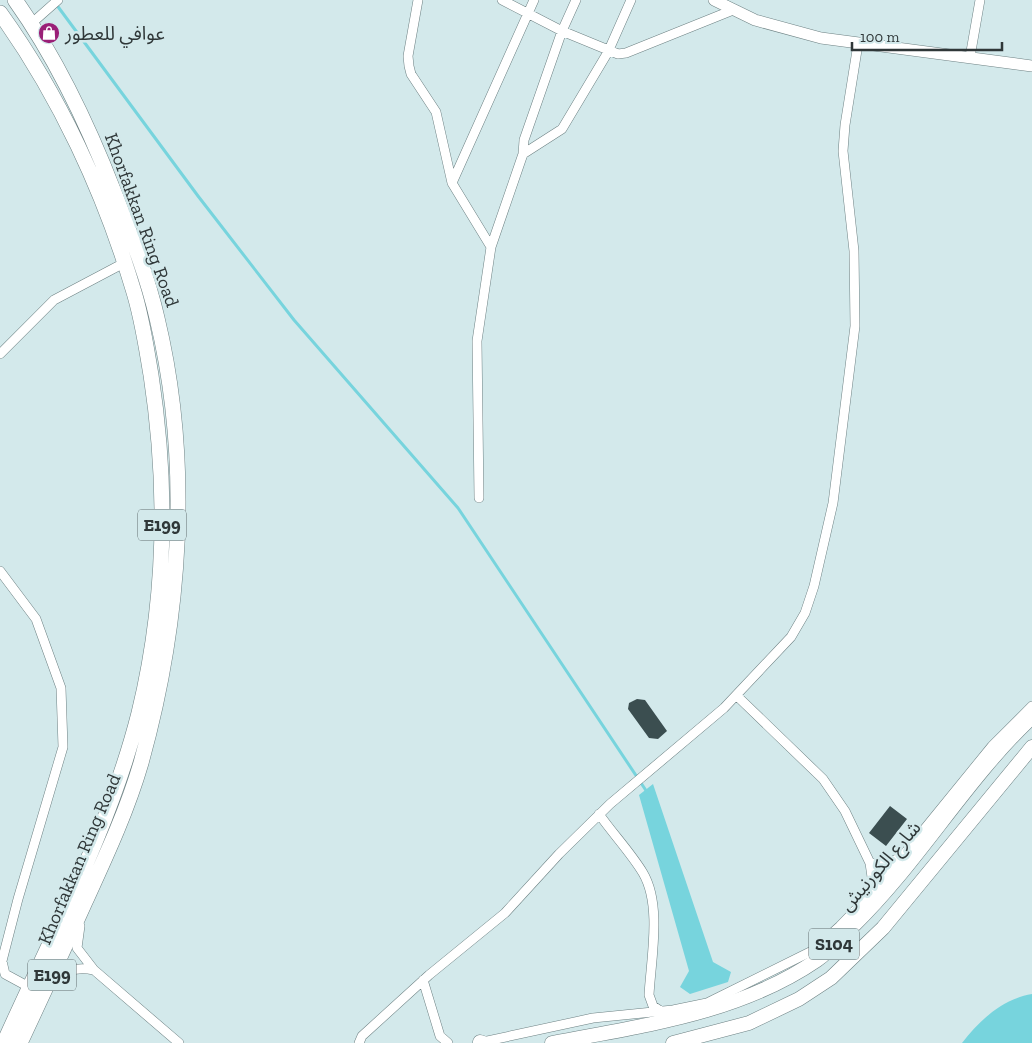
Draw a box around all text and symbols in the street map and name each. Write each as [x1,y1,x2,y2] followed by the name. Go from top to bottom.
[852,20,1002,52] scale bar
[37,21,61,45] shop icon: عوافي للعطور
[64,22,165,48] place label: عوافي للعطور
[860,28,899,46] text: 100 m
[100,130,184,311] street label: Khorfakkan Ring Road
[138,510,186,540] road number: E199
[33,770,126,948] street label: Khorfakkan Ring Road
[835,816,927,917] street label: شارع الكورنيش
[809,929,859,960] road number: S104
[28,960,76,990] road number: E199

